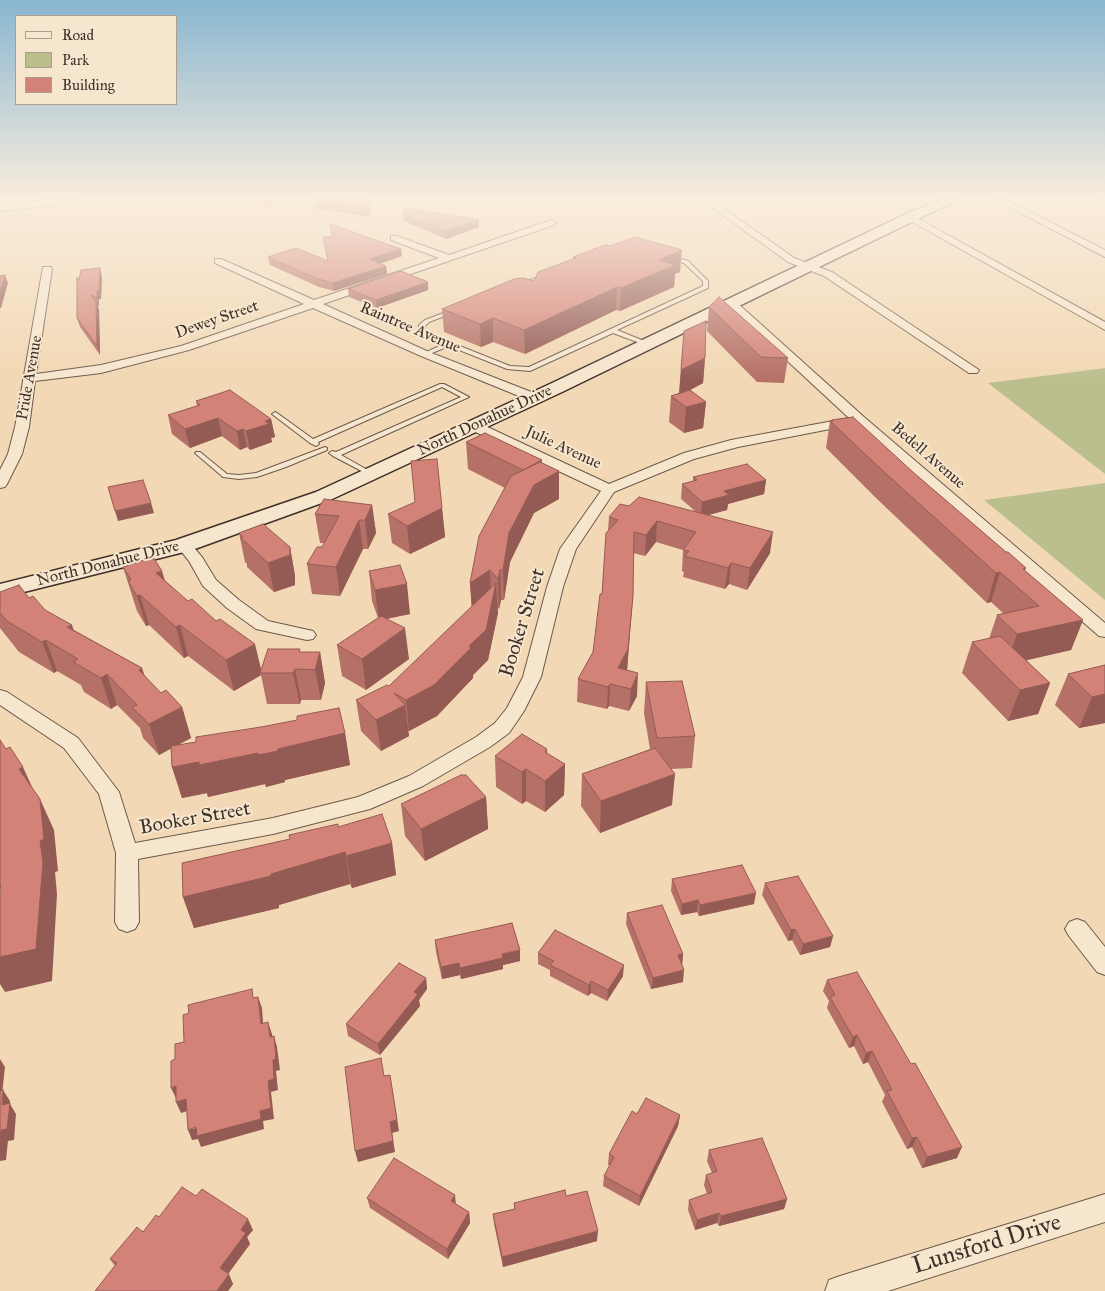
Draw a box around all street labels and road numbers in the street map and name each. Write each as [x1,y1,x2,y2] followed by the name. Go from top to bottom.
[173,297,261,343] street label: Dewey Street
[357,298,463,358] street label: Raintree Avenue
[13,334,47,422] street label: Pride Avenue
[415,381,555,461] street label: North Donahue Drive
[887,419,969,493] street label: Bedell Avenue
[522,422,604,474] street label: Julie Avenue
[35,537,181,591] street label: North Donahue Drive
[495,566,551,680] street label: Booker Street
[138,797,252,841] street label: Booker Street
[909,1209,1065,1281] street label: Lunsford Drive

